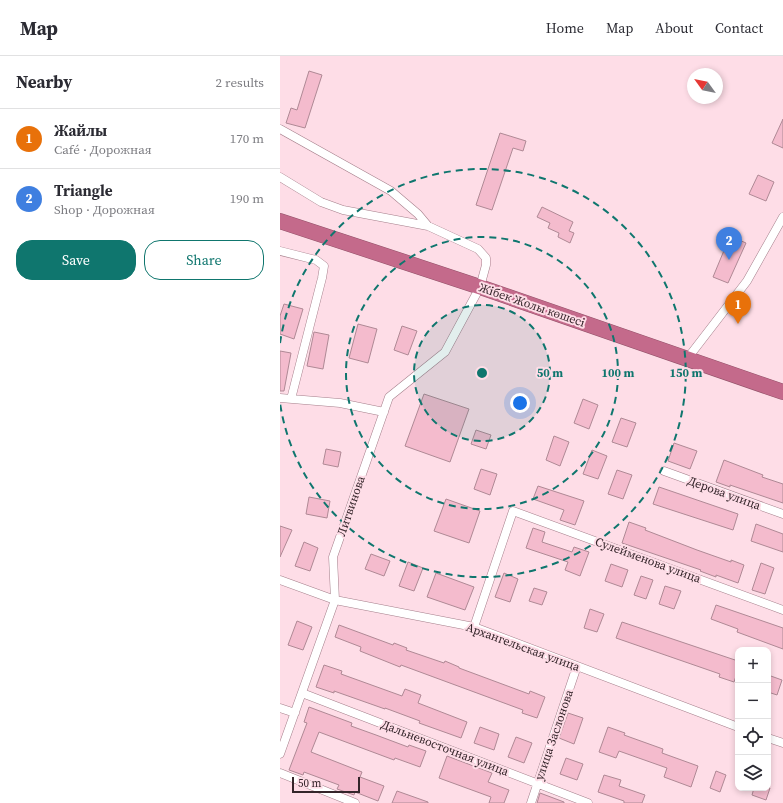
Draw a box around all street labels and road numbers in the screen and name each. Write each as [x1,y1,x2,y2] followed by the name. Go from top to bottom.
[477,279,588,331] street label: Жібек Жолы көшесі
[685,472,764,514] street label: Дерова улица
[333,473,369,538] street label: Литвинова
[593,533,704,587] street label: Сулейменова улица
[464,619,583,675] street label: Архангельская улица
[531,687,577,782] street label: улица Заслонова
[379,716,512,780] street label: Дальневосточная улица

